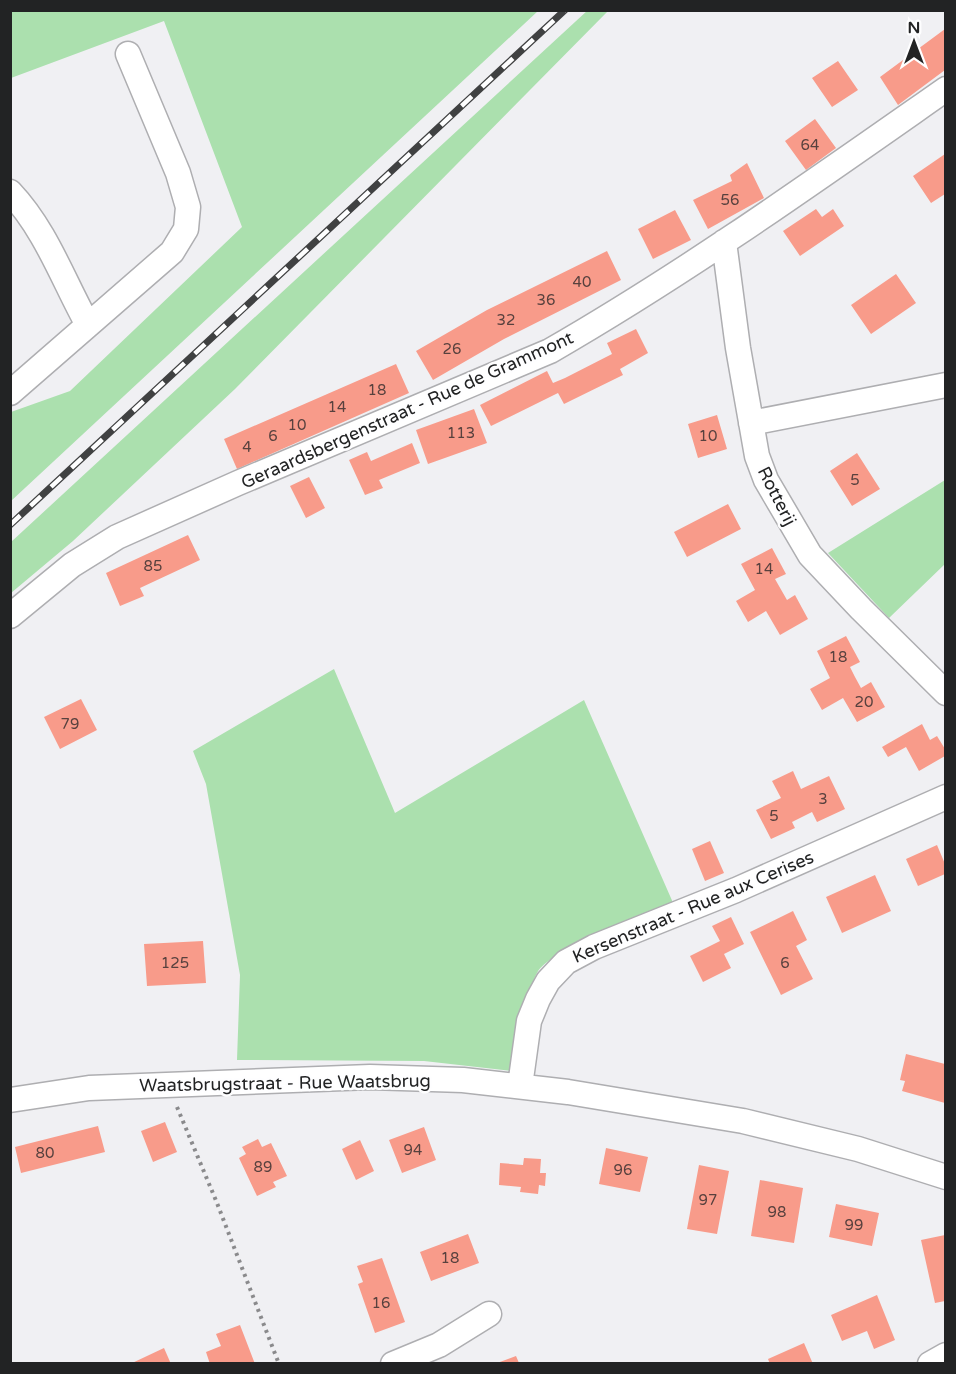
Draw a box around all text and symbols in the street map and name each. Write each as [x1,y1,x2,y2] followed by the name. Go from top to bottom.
[884,12,944,72] north arrow
[908,18,920,38] text: N
[801,136,819,154] house number: 64
[721,191,739,209] house number: 56
[573,273,591,291] house number: 40
[537,291,555,309] house number: 36
[497,311,515,329] house number: 32
[237,326,577,494] street label: Geraardsbergenstraat - Rue de Grammont
[443,340,461,358] house number: 26
[368,381,386,399] house number: 18
[328,398,346,416] house number: 14
[288,416,306,434] house number: 10
[447,424,475,442] house number: 113
[268,427,278,445] house number: 6
[699,427,717,445] house number: 10
[242,438,252,456] house number: 4
[753,463,801,529] street label: Rotterij
[850,471,860,489] house number: 5
[144,557,162,575] house number: 85
[755,560,773,578] house number: 14
[829,648,847,666] house number: 18
[855,693,873,711] house number: 20
[61,715,79,733] house number: 79
[818,790,828,808] house number: 3
[769,807,779,825] house number: 5
[569,846,817,968] street label: Kersenstraat - Rue aux Cerises
[161,954,189,972] house number: 125
[780,954,790,972] house number: 6
[139,1069,431,1097] street label: Waatsbrugstraat - Rue Waatsbrug
[404,1141,422,1159] house number: 94
[36,1144,54,1162] house number: 80
[254,1158,272,1176] house number: 89
[614,1161,632,1179] house number: 96
[699,1191,717,1209] house number: 97
[768,1203,786,1221] house number: 98
[845,1216,863,1234] house number: 99
[441,1249,459,1267] house number: 18
[372,1294,390,1312] house number: 16

